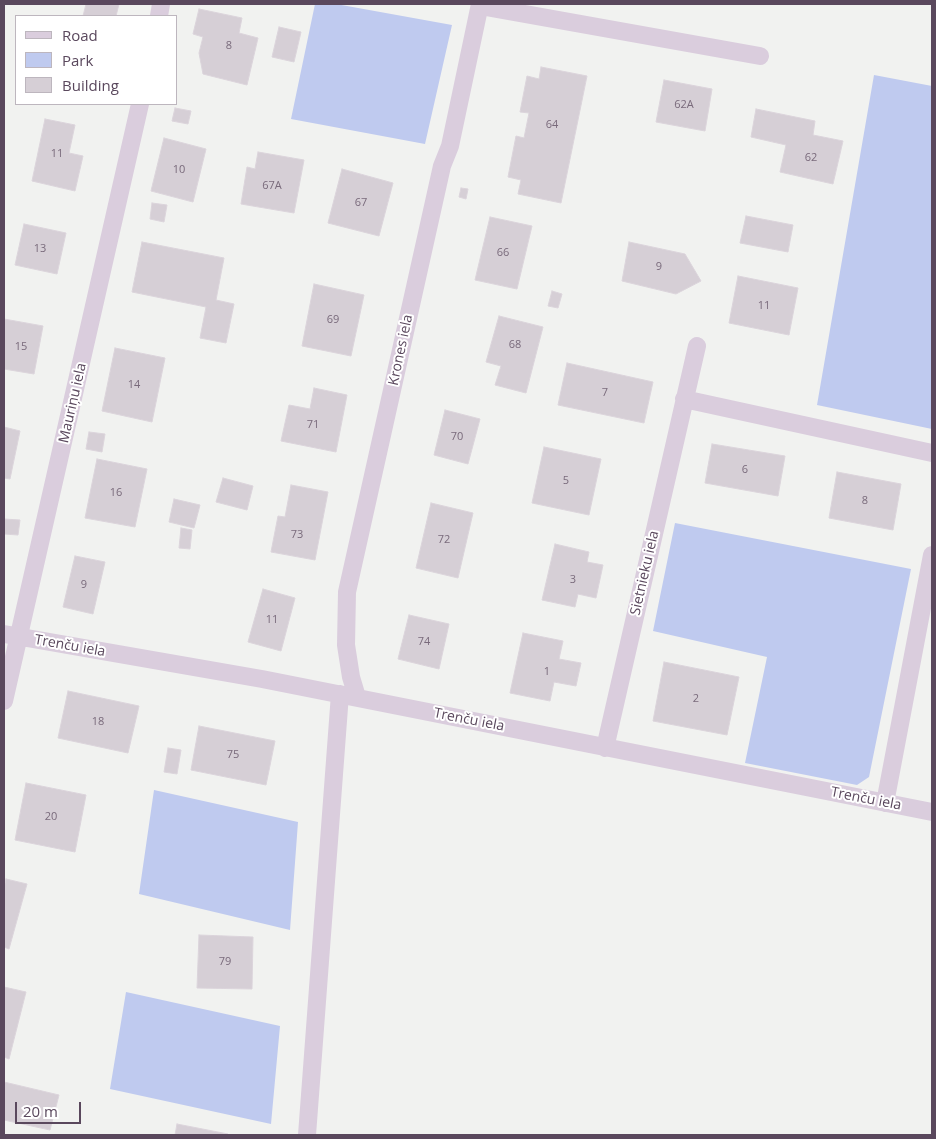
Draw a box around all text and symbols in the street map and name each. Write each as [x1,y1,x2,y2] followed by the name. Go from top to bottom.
[15,15,178,105] legend
[62,25,98,45] text: Road
[226,39,232,53] house number: 8
[62,50,93,70] text: Park
[62,75,119,95] text: Building
[674,98,694,112] house number: 62A
[546,118,558,132] house number: 64
[51,147,63,161] house number: 11
[805,151,817,165] house number: 62
[173,163,185,177] house number: 10
[262,179,282,193] house number: 67A
[355,196,367,210] house number: 67
[34,242,46,256] house number: 13
[497,246,509,260] house number: 66
[656,260,662,274] house number: 9
[758,299,770,313] house number: 11
[327,313,339,327] house number: 69
[385,313,417,387] street label: Krones iela
[509,338,521,352] house number: 68
[15,340,27,354] house number: 15
[56,361,90,445] street label: Mauriņu iela
[128,378,140,392] house number: 14
[602,386,608,400] house number: 7
[307,418,319,432] house number: 71
[451,430,463,444] house number: 70
[742,463,748,477] house number: 6
[563,474,569,488] house number: 5
[110,486,122,500] house number: 16
[862,494,868,508] house number: 8
[291,528,303,542] house number: 73
[627,529,663,617] street label: Sietnieku iela
[438,533,450,547] house number: 72
[570,573,576,587] house number: 3
[81,578,87,592] house number: 9
[266,613,278,627] house number: 11
[33,632,107,660] street label: Trenču iela
[418,635,430,649] house number: 74
[544,665,550,679] house number: 1
[693,692,699,706] house number: 2
[432,705,506,735] street label: Trenču iela
[92,715,104,729] house number: 18
[227,748,239,762] house number: 75
[829,784,903,814] street label: Trenču iela
[45,810,57,824] house number: 20
[219,955,231,969] house number: 79
[18,1092,84,1124] scale bar
[23,1101,58,1121] text: 20 m

